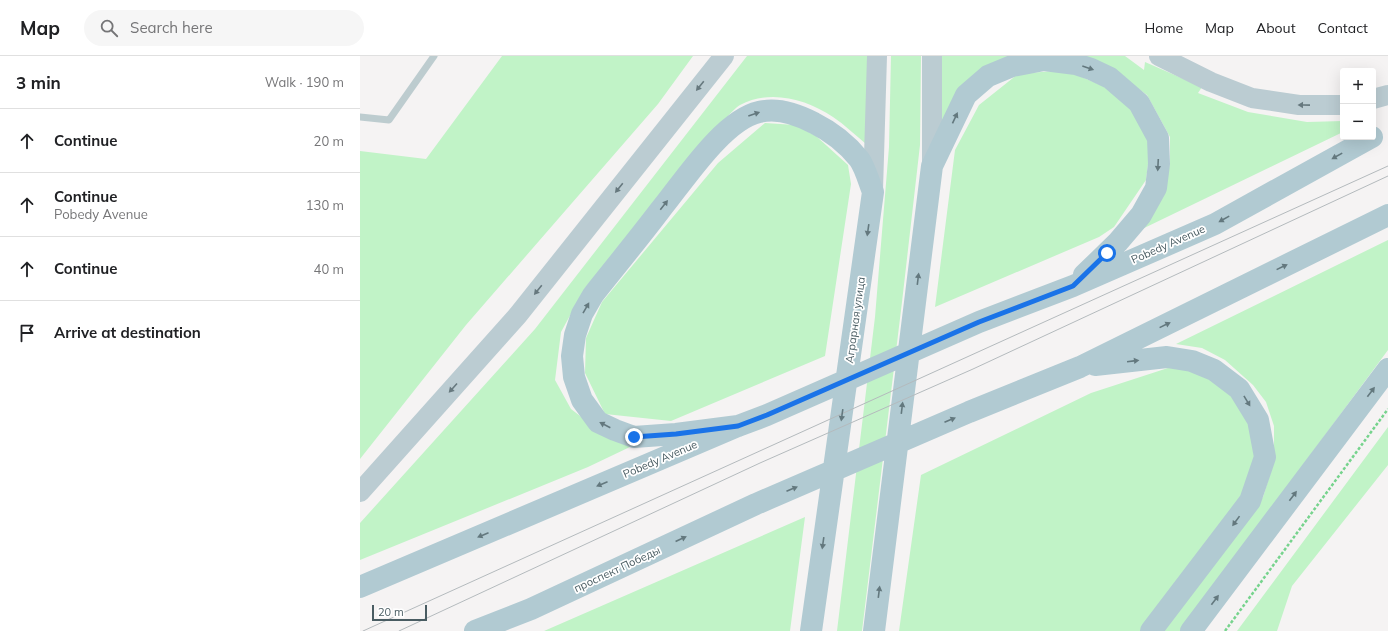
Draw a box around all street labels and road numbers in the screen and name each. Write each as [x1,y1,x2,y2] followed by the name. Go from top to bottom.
[1129,221,1207,267] street label: Pobedy Avenue
[842,276,868,364] street label: Аграрная улица
[621,437,699,481] street label: Pobedy Avenue
[572,543,662,595] street label: проспект Победы

